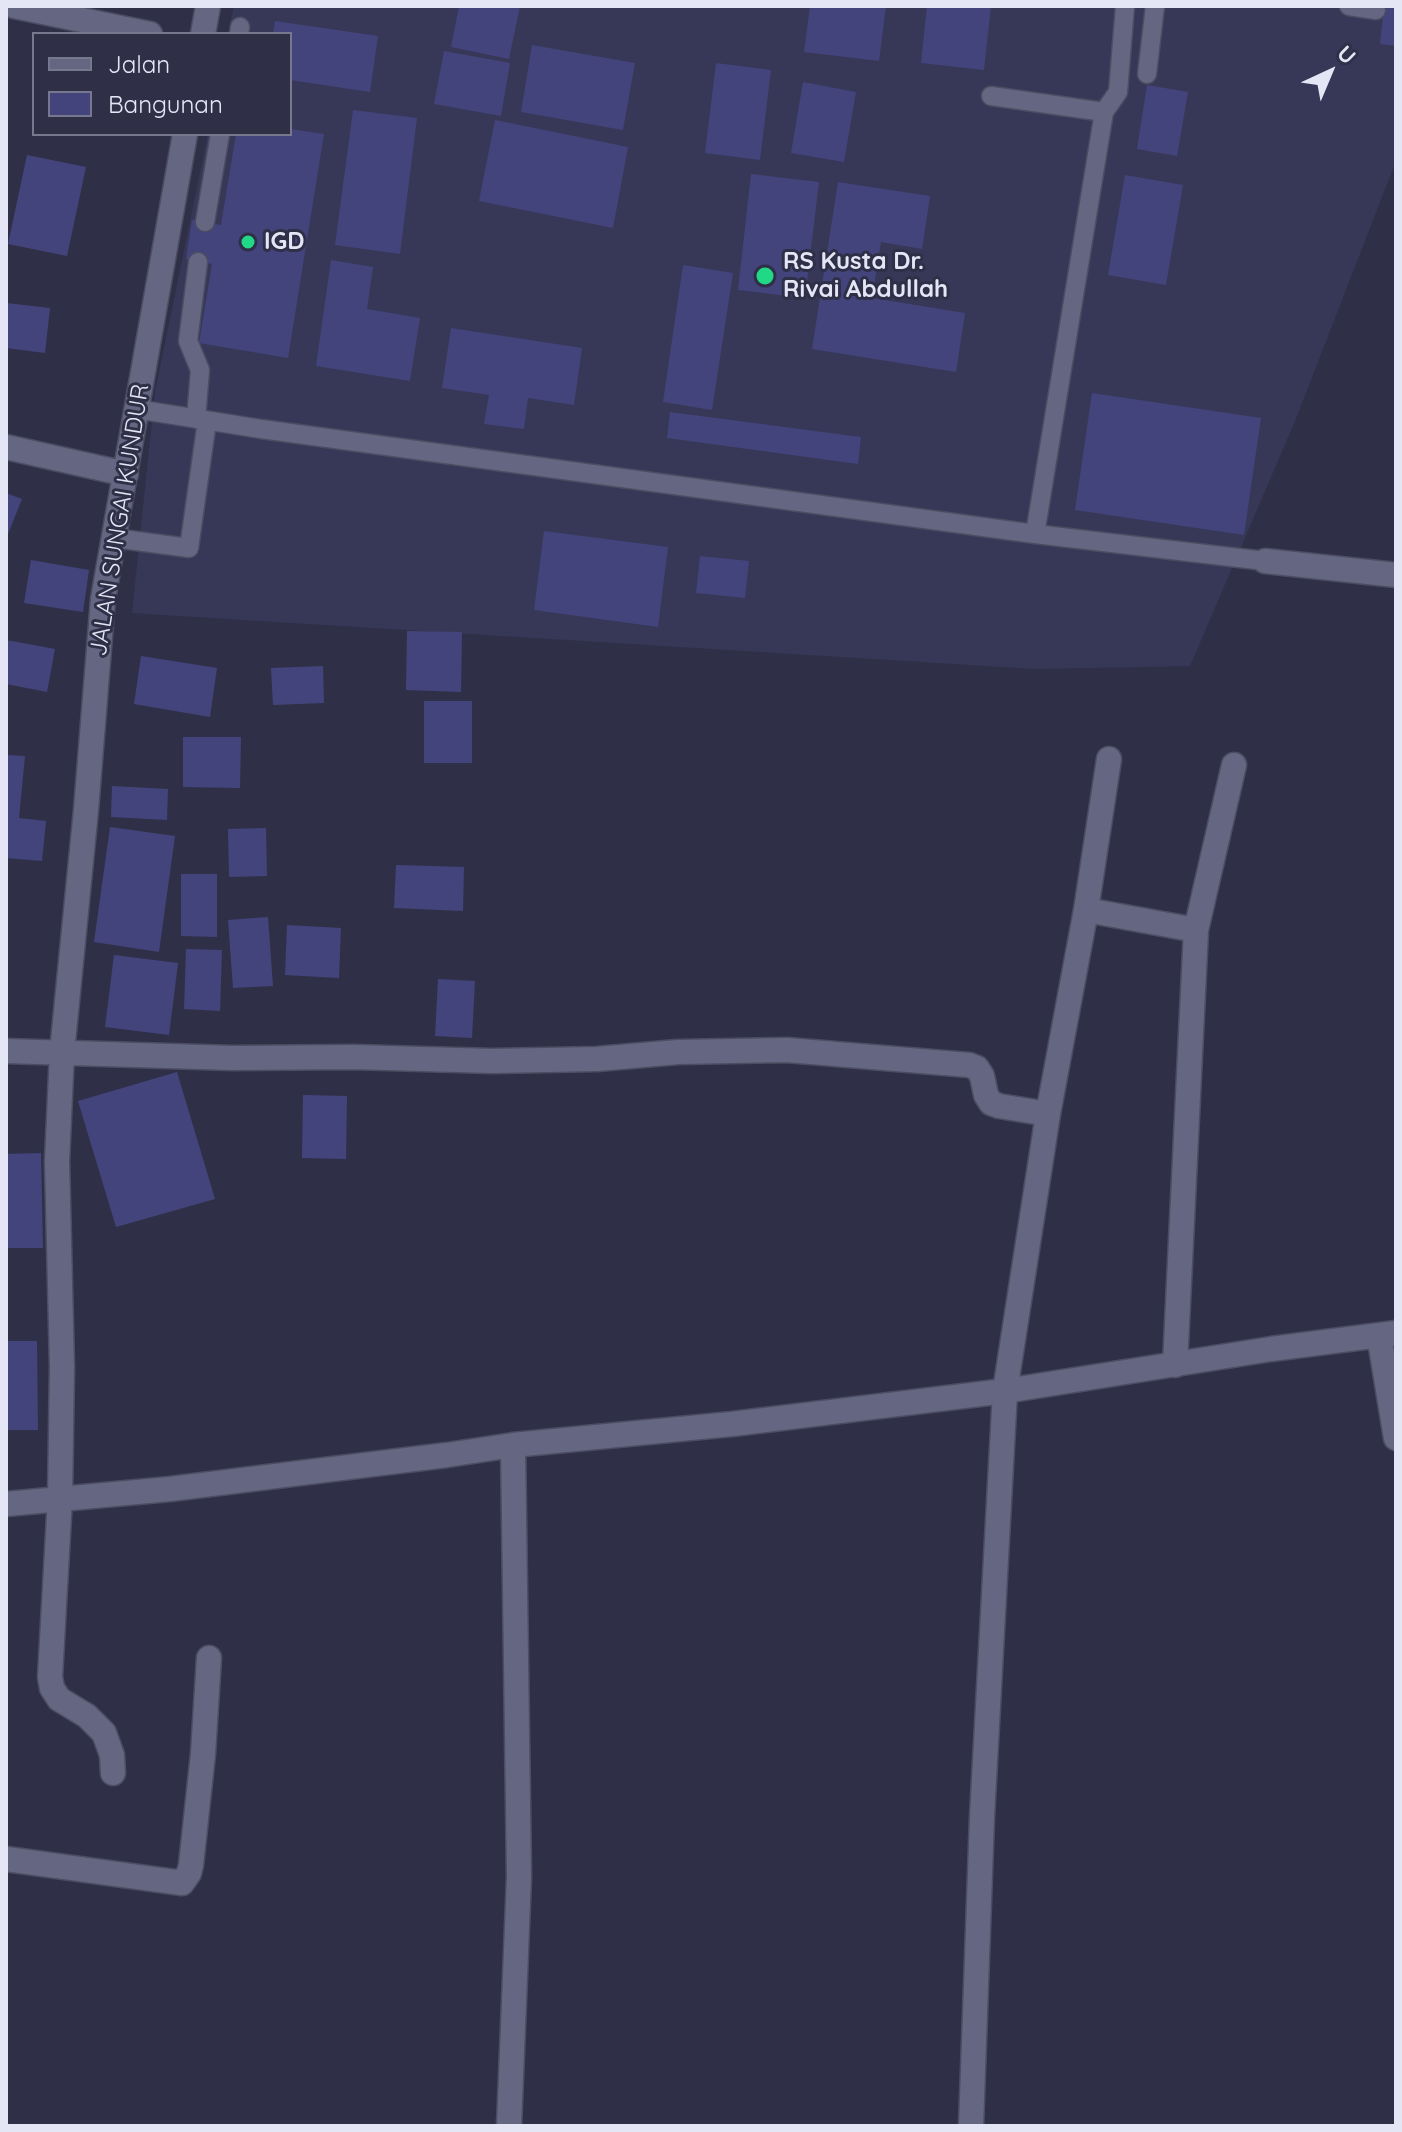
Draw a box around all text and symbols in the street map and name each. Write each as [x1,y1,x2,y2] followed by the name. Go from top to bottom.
[32,32,292,136] legend
[1290,32,1370,112] north arrow
[1331,39,1362,70] text: U
[108,49,170,79] text: Jalan
[108,89,223,119] text: Bangunan
[264,228,304,256] place label: IGD
[239,233,257,251] marker: IGD
[783,248,948,304] place label: RS Kusta Dr. Rivai Abdullah
[754,265,776,287] marker: RS Kusta Dr. Rivai Abdullah
[84,382,156,658] street label: JALAN SUNGAI KUNDUR

